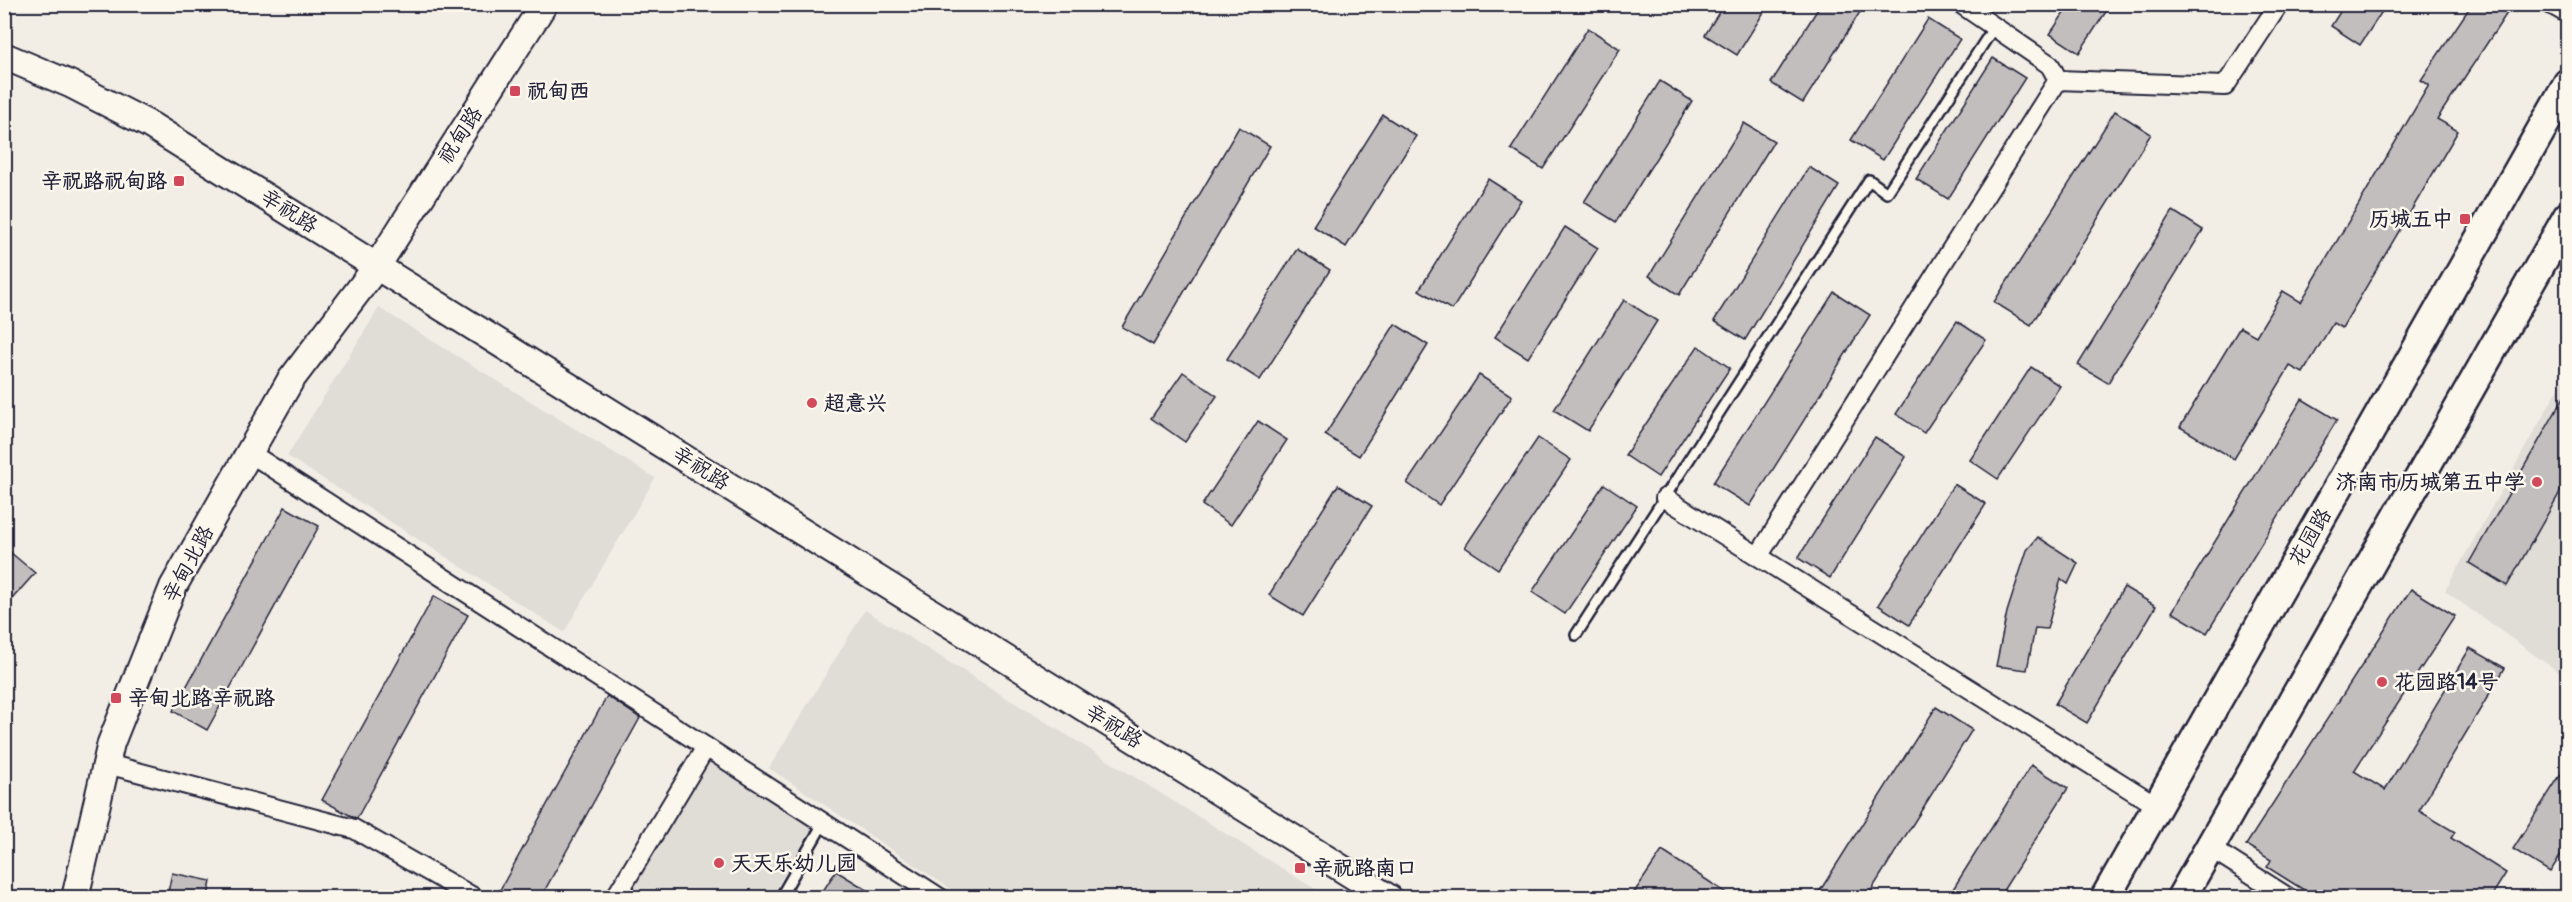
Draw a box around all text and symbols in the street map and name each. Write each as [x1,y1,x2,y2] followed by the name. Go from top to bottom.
[527,78,590,105] place label: 祝甸西
[508,84,522,98] marker: 祝甸西
[432,102,489,169] street label: 祝甸路
[41,168,167,195] place label: 辛祝路祝甸路
[172,174,186,188] marker: 辛祝路祝甸路
[255,183,323,240] street label: 辛祝路
[2369,206,2453,233] place label: 历城五中
[2458,212,2472,226] marker: 历城五中
[824,390,887,417] place label: 超意兴
[805,396,819,410] marker: 超意兴
[667,440,735,497] street label: 辛祝路
[2336,469,2525,496] place label: 济南市历城第五中学
[2530,475,2544,489] marker: 济南市历城第五中学
[2283,503,2338,571] street label: 花园路
[157,521,220,608] street label: 辛甸北路
[2394,669,2498,696] place label: 花园路14号
[2375,675,2389,689] marker: 花园路14号
[128,685,275,712] place label: 辛甸北路辛祝路
[109,691,123,705] marker: 辛甸北路辛祝路
[1080,698,1148,755] street label: 辛祝路
[731,850,857,877] place label: 天天乐幼儿园
[1312,855,1417,882] place label: 辛祝路南口
[712,856,726,870] marker: 天天乐幼儿园
[1293,861,1307,875] marker: 辛祝路南口

